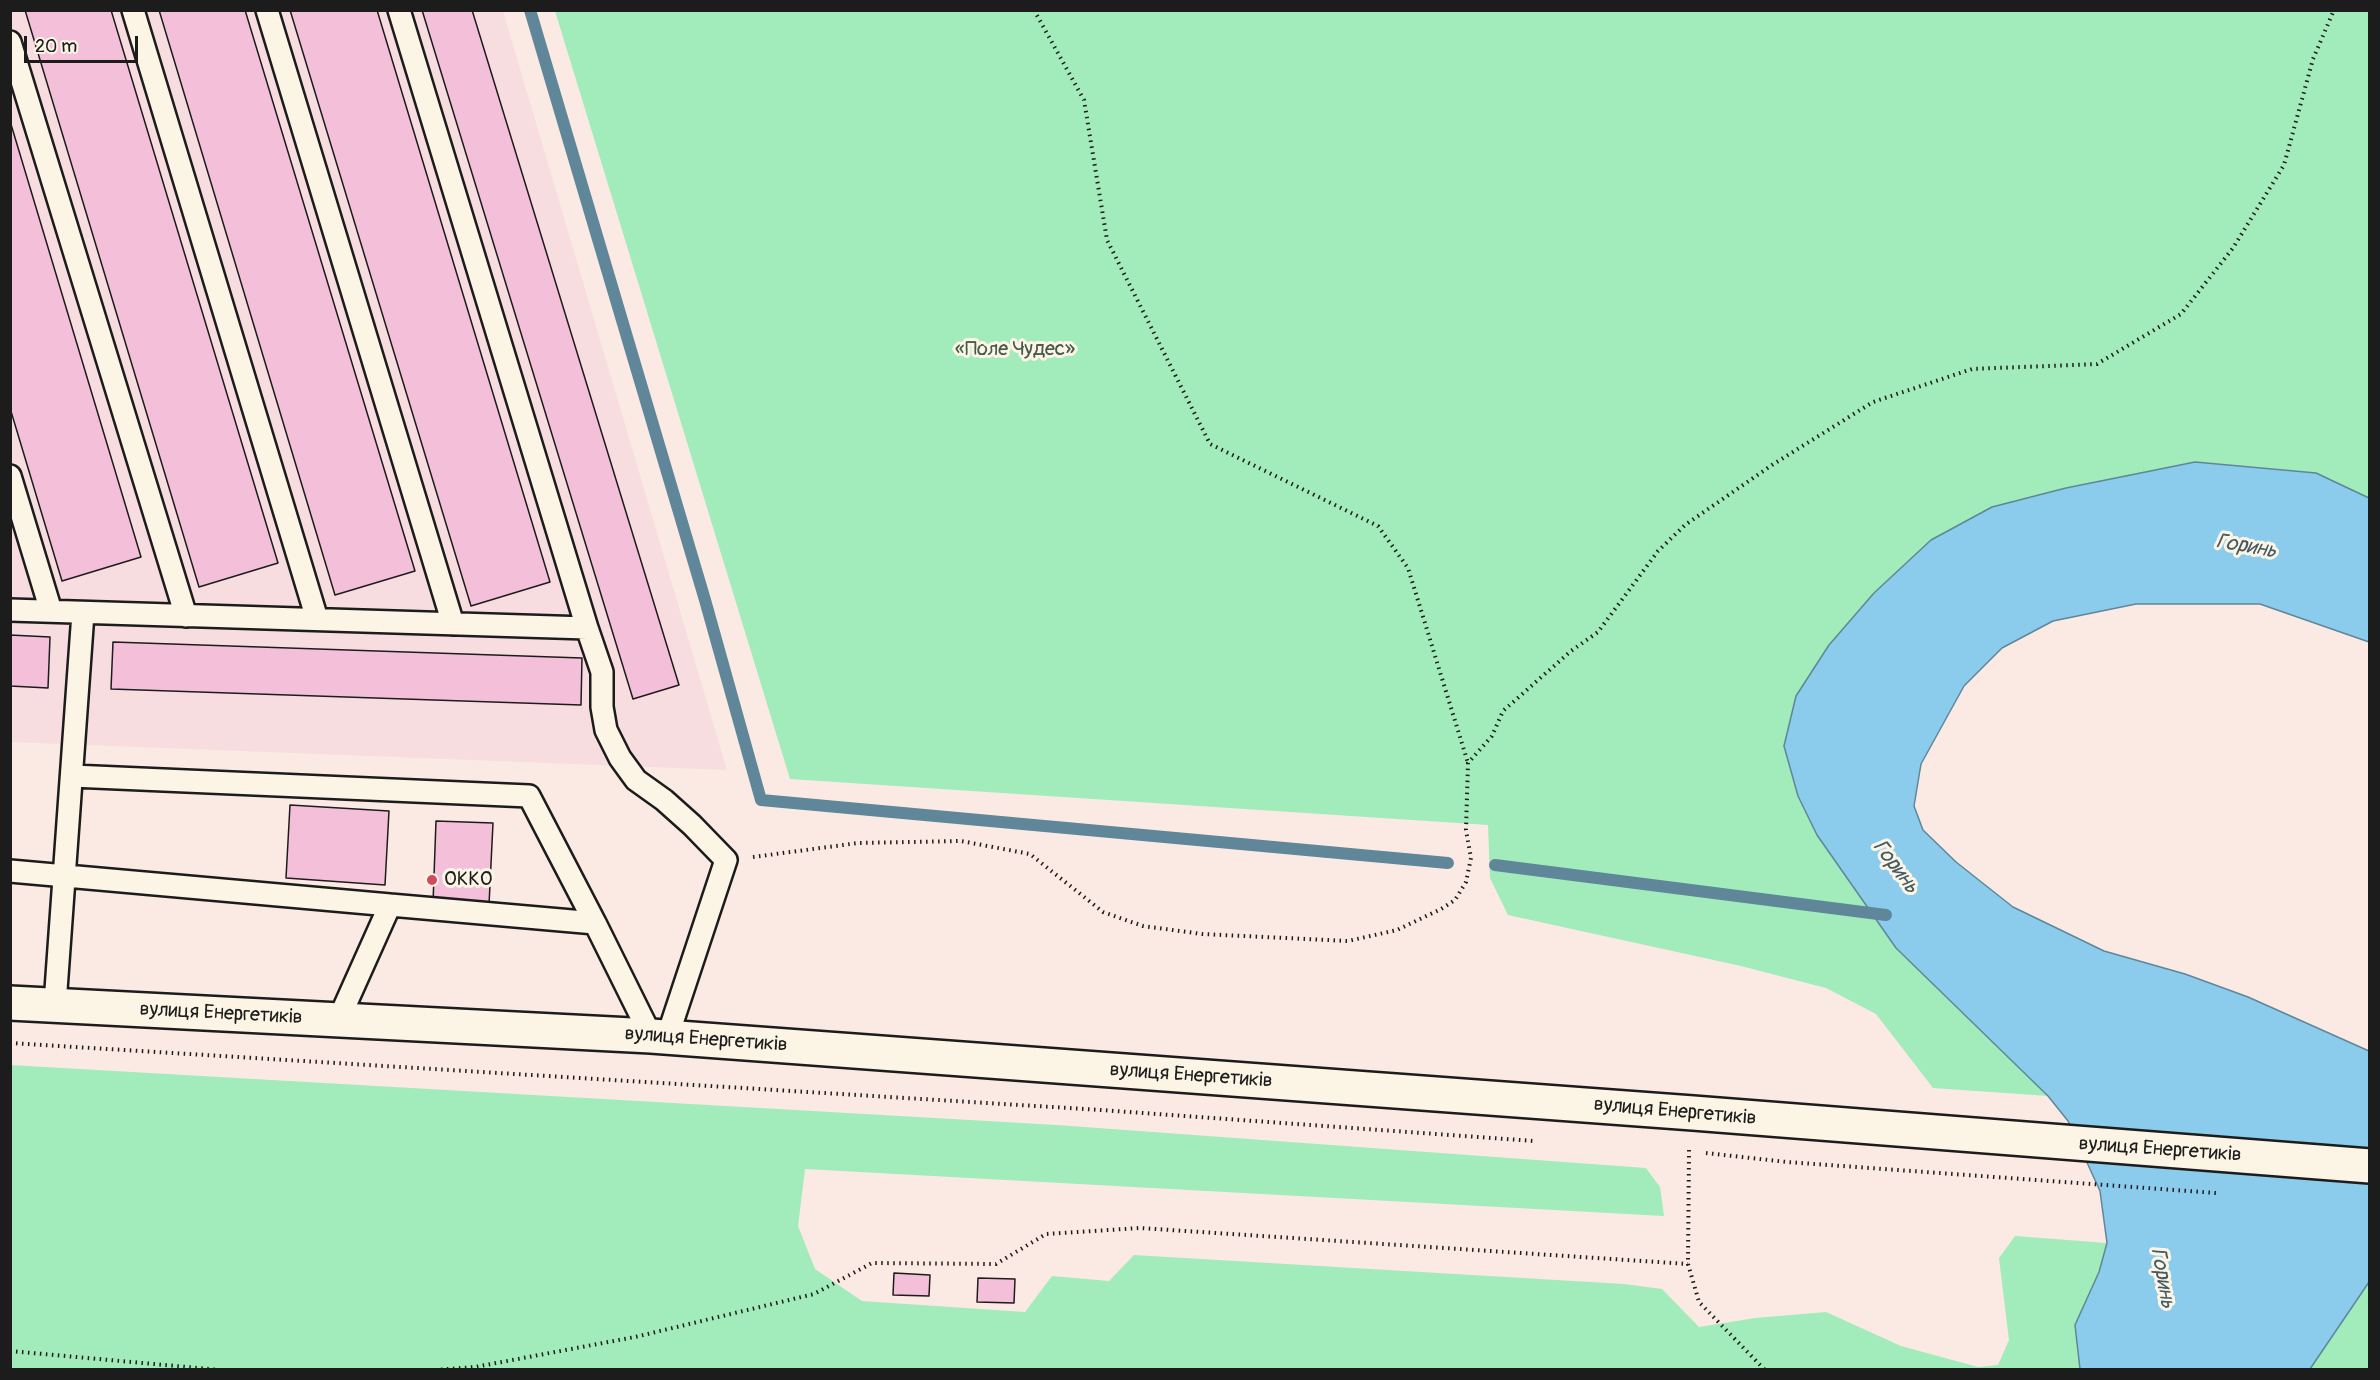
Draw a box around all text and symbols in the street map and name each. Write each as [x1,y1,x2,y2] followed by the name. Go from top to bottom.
[27,24,141,62] scale bar
[35,35,77,58] text: 20 m
[955,338,1075,362] park label: «Поле Чудес»
[2214,529,2278,565] water label: Горинь
[1867,835,1923,899] water label: Горинь
[444,868,492,892] place label: ОККО
[425,873,439,887] marker: ОККО
[139,998,303,1030] street label: вулиця Енергетиків
[624,1022,788,1058] street label: вулиця Енергетиків
[1109,1058,1273,1094] street label: вулиця Енергетиків
[1593,1093,1757,1131] street label: вулиця Енергетиків
[2078,1132,2242,1168] street label: вулиця Енергетиків
[2144,1246,2180,1310] water label: Горинь

